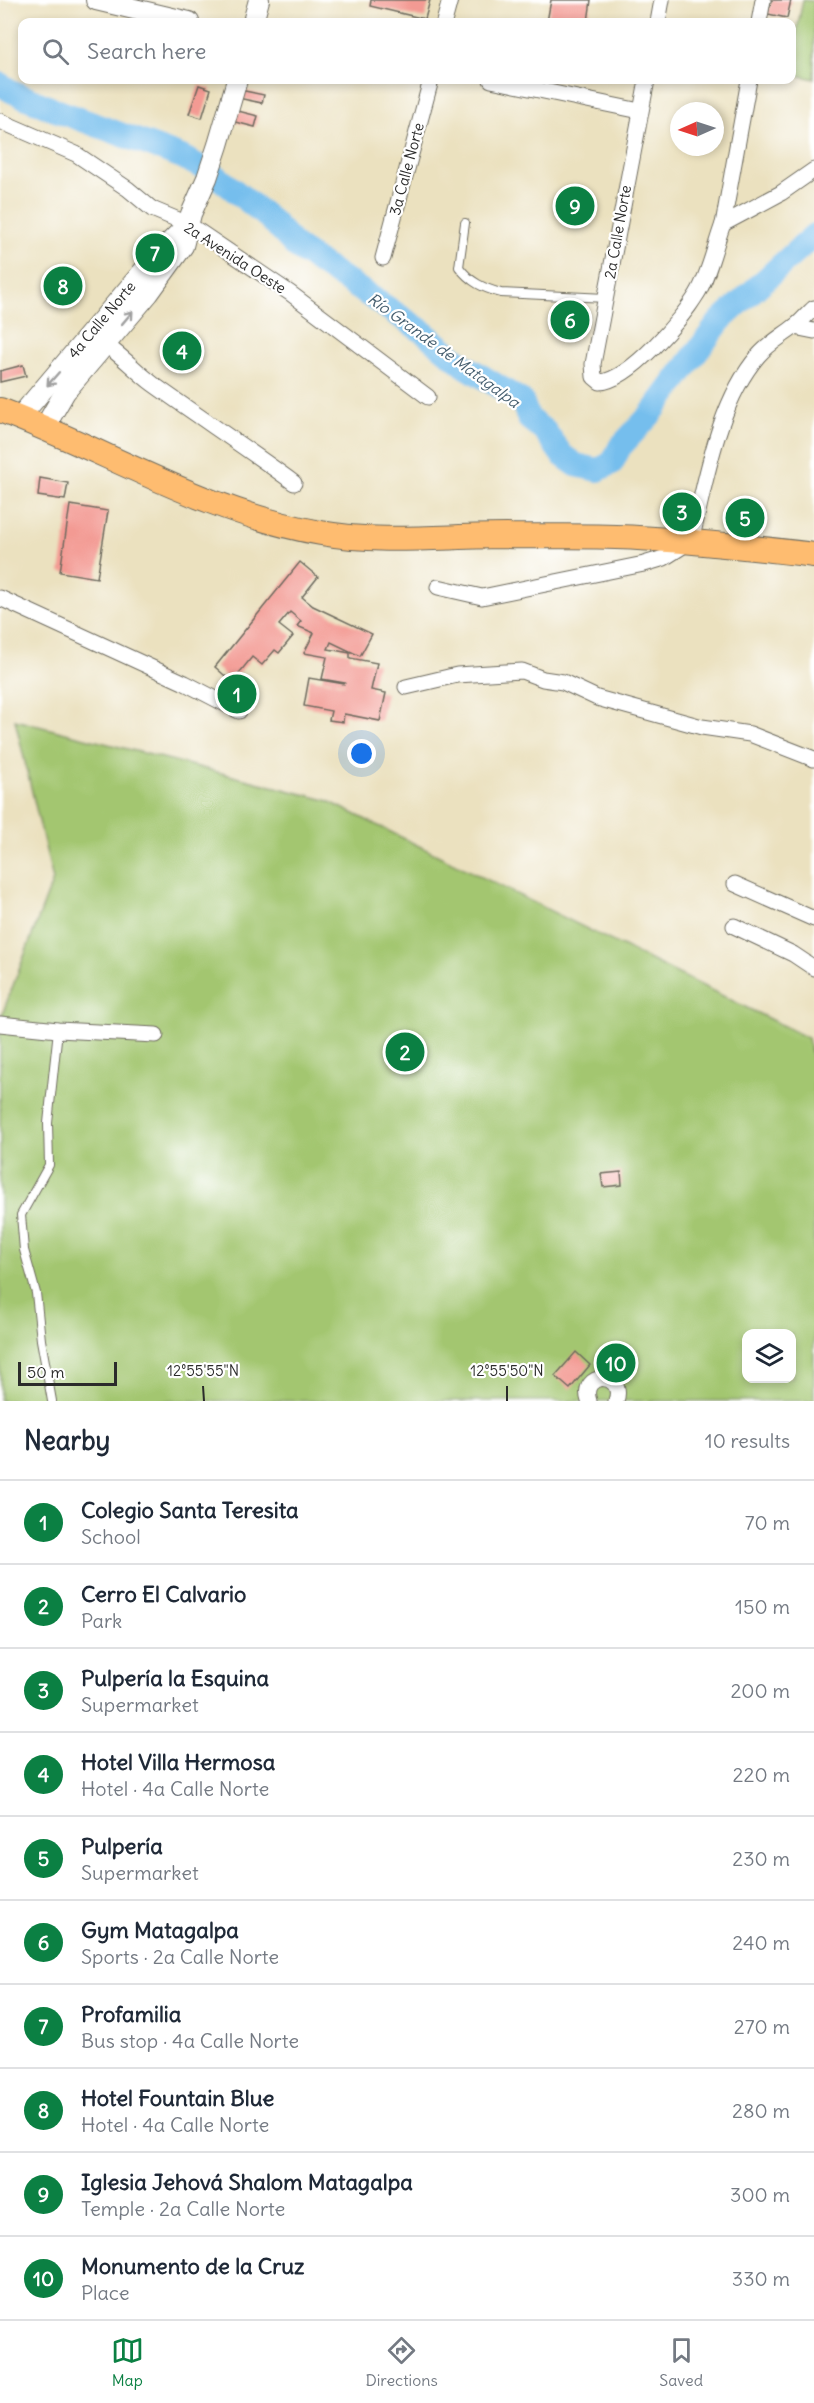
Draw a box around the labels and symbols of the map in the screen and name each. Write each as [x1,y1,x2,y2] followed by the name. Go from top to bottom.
[670,102,724,156] north arrow
[385,120,428,217] street label: 3a Calle Norte
[556,184,594,228] pin: 9
[600,184,635,280] street label: 2a Calle Norte
[181,218,290,298] street label: 2a Avenida Oeste
[136,230,174,276] pin: 7
[44,264,82,308] pin: 8
[64,277,140,362] street label: 4a Calle Norte
[364,288,524,412] water label: Río Grande de Matagalpa
[550,298,590,342] pin: 6
[121,311,134,327] one-way arrow
[162,328,201,374] pin: 4
[46,371,59,387] one-way arrow
[662,490,702,534] pin: 3
[726,496,764,540] pin: 5
[218,672,256,716] pin: 1
[347,739,376,768] your location
[386,1030,424,1074] pin: 2
[596,1340,636,1386] pin: 10
[18,1359,117,1386] scale bar
[167,1361,239,1380] text: 12°55'55"N
[470,1361,544,1380] text: 12°55'50"N

